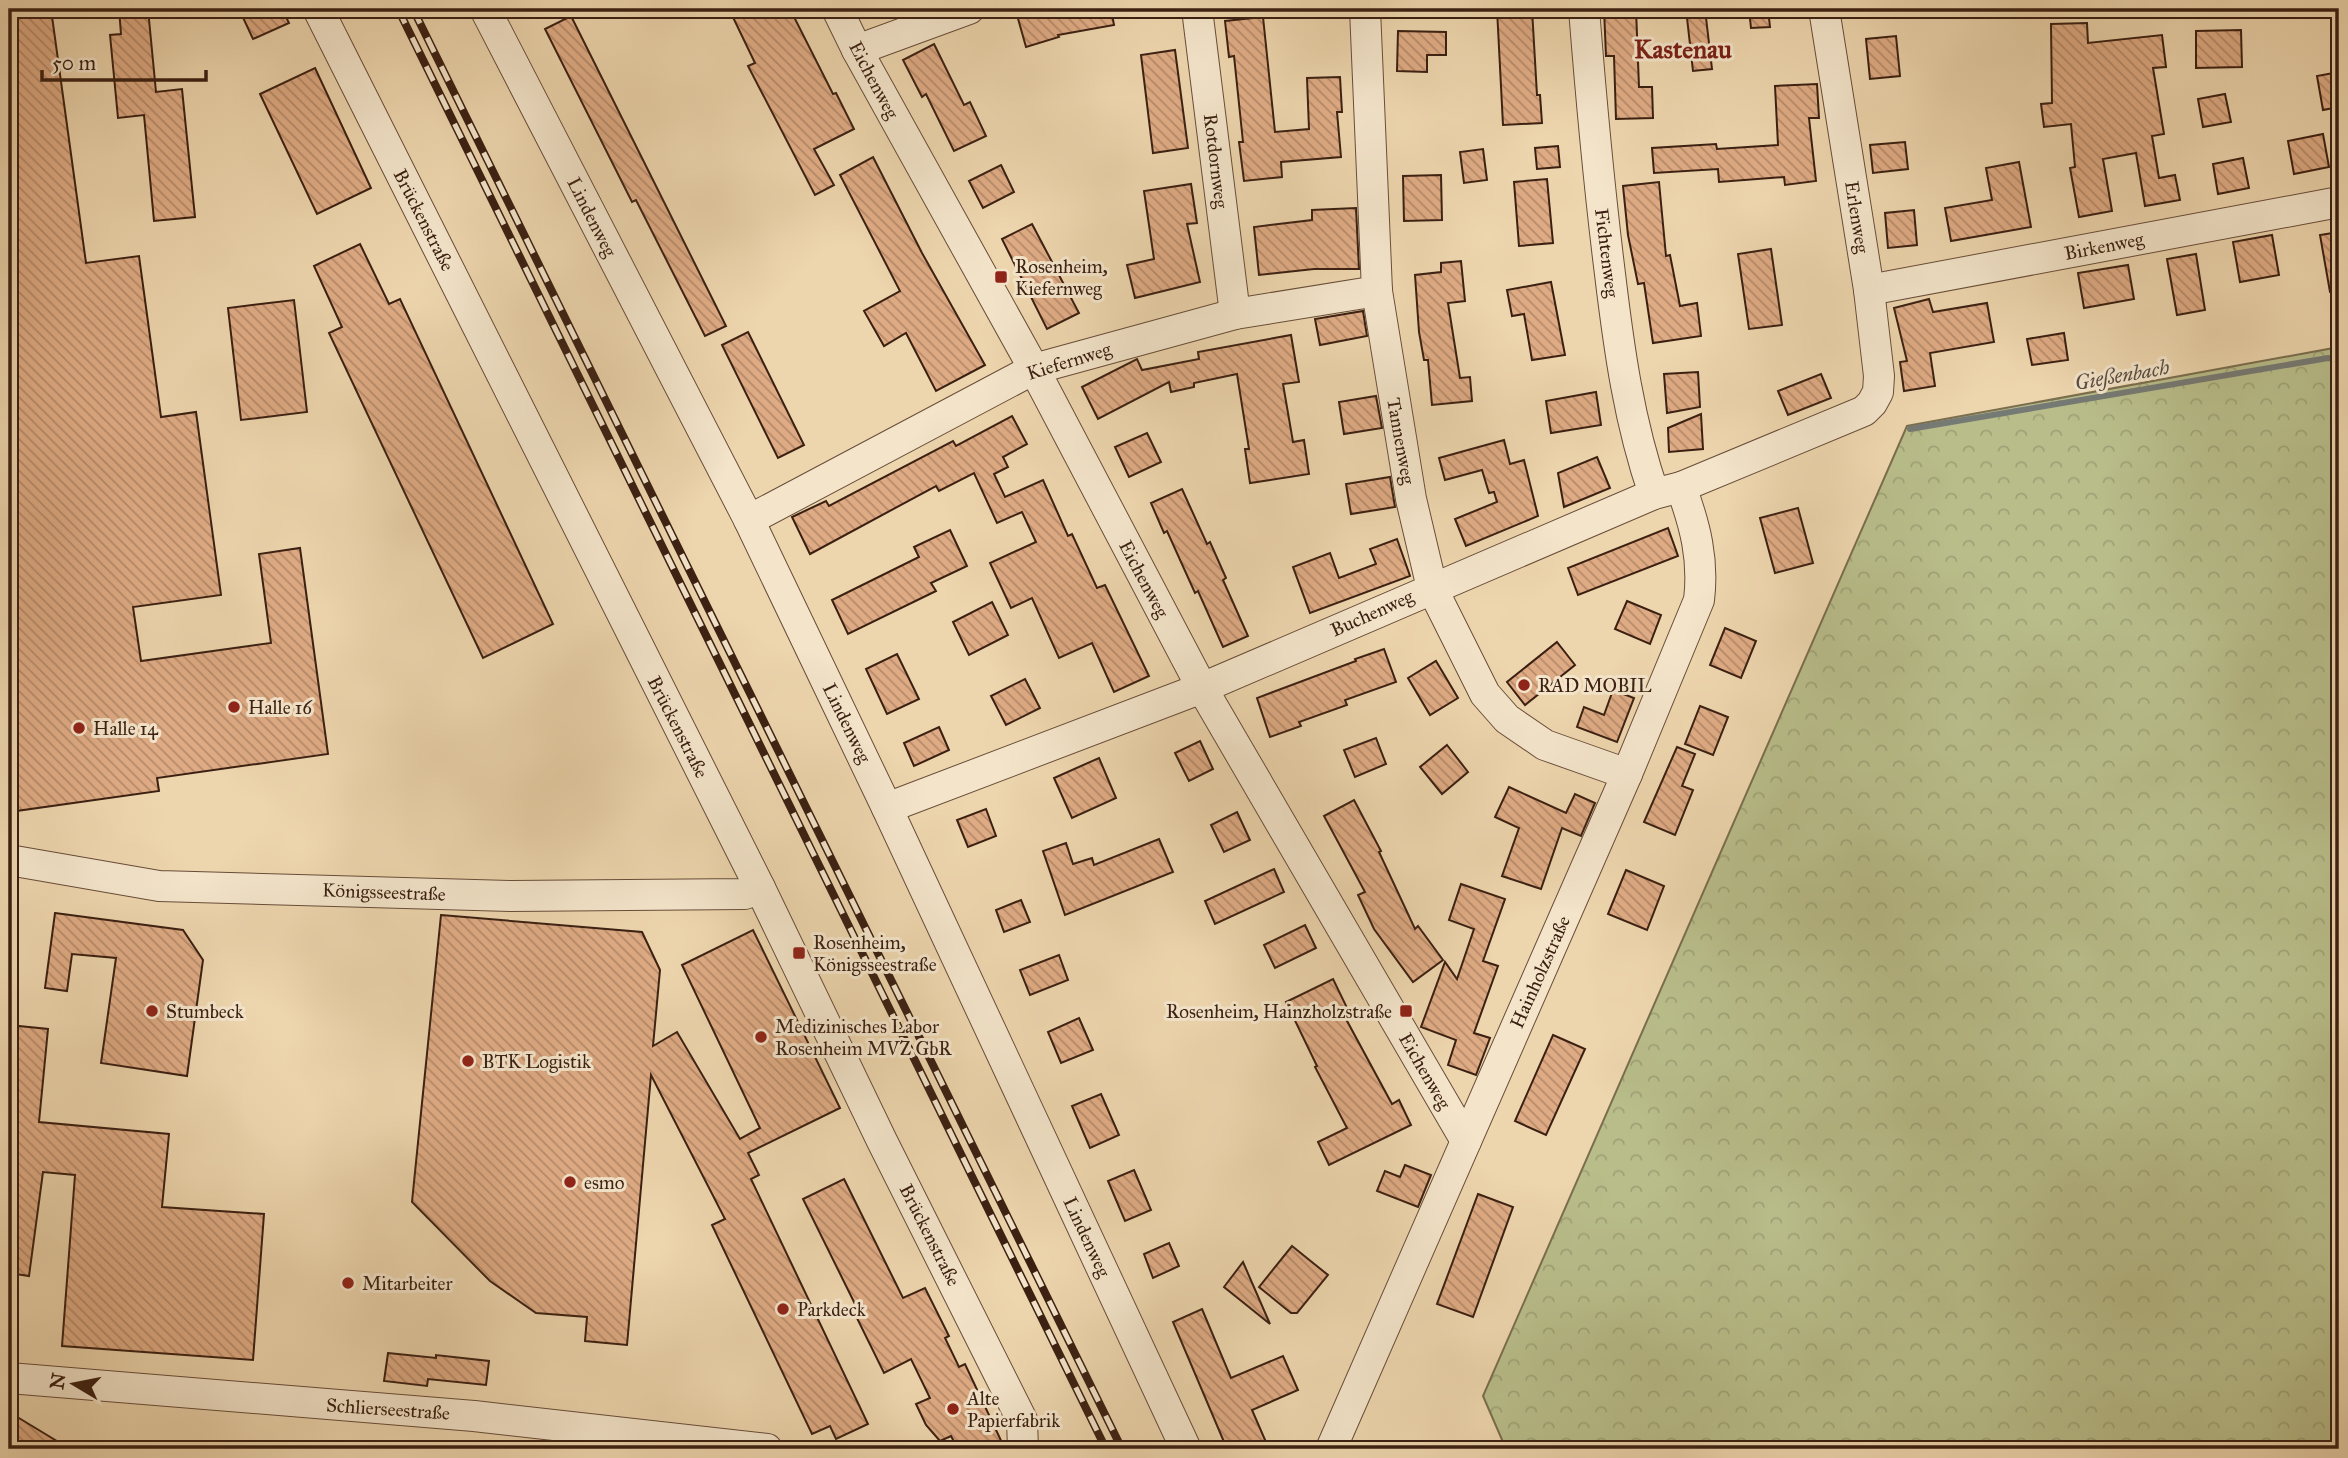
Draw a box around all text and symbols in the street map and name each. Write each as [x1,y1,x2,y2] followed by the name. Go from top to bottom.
[1634,33,1732,65] district label: Kastenau
[843,37,904,123] street label: Eichenweg
[42,38,206,82] scale bar
[52,50,97,76] text: 50 m
[1198,112,1233,210] street label: Rotdornweg
[388,165,460,275] street label: Brückenstraße
[561,173,622,261] street label: Lindenweg
[1839,179,1874,255] street label: Erlenweg
[1589,207,1624,299] street label: Fichtenweg
[2062,227,2146,266] street label: Birkenweg
[1015,255,1108,301] place label: Rosenheim, Kiefernweg
[993,269,1009,285] marker: Rosenheim, Kiefernweg
[1024,337,1114,386] street label: Kiefernweg
[2073,354,2171,396] water label: Gießenbach
[1381,396,1420,486] street label: Tannenweg
[1113,536,1174,622] street label: Eichenweg
[1327,584,1418,642] street label: Buchenweg
[642,672,714,782] street label: Brückenstraße
[1538,674,1652,697] place label: RAD MOBIL
[1516,677,1532,693] marker: RAD MOBIL
[817,679,876,767] street label: Lindenweg
[248,696,313,719] place label: Halle 16
[226,699,242,715] marker: Halle 16
[93,717,158,740] place label: Halle 14
[71,720,87,736] marker: Halle 14
[322,878,446,907] street label: Königsseestraße
[1505,912,1575,1032] street label: Hainholzstraße
[813,931,937,977] place label: Rosenheim, Königsseestraße
[791,945,807,961] marker: Rosenheim, Königsseestraße
[166,1000,244,1023] place label: Stumbeck
[1166,1000,1392,1023] place label: Rosenheim, Hainzholzstraße
[144,1003,160,1019] marker: Stumbeck
[1398,1003,1414,1019] marker: Rosenheim, Hainzholzstraße
[775,1015,952,1060] place label: Medizinisches Labor Rosenheim MVZ GbR
[753,1029,769,1045] marker: Medizinisches Labor Rosenheim MVZ GbR
[1393,1029,1456,1114] street label: Eichenweg
[482,1050,591,1074] place label: BTK Logistik
[460,1053,476,1069] marker: BTK Logistik
[584,1171,625,1194] place label: esmo
[562,1174,578,1190] marker: esmo
[894,1180,966,1290] street label: Brückenstraße
[1057,1193,1116,1281] street label: Lindenweg
[362,1272,453,1295] place label: Mitarbeiter
[340,1275,356,1291] marker: Mitarbeiter
[797,1298,866,1321] place label: Parkdeck
[775,1301,791,1317] marker: Parkdeck
[38,1350,108,1420] north arrow
[45,1371,70,1391] text: N
[966,1387,1060,1432] place label: Alte Papierfabrik
[325,1393,451,1425] street label: Schlierseestraße
[945,1401,961,1417] marker: Alte Papierfabrik

